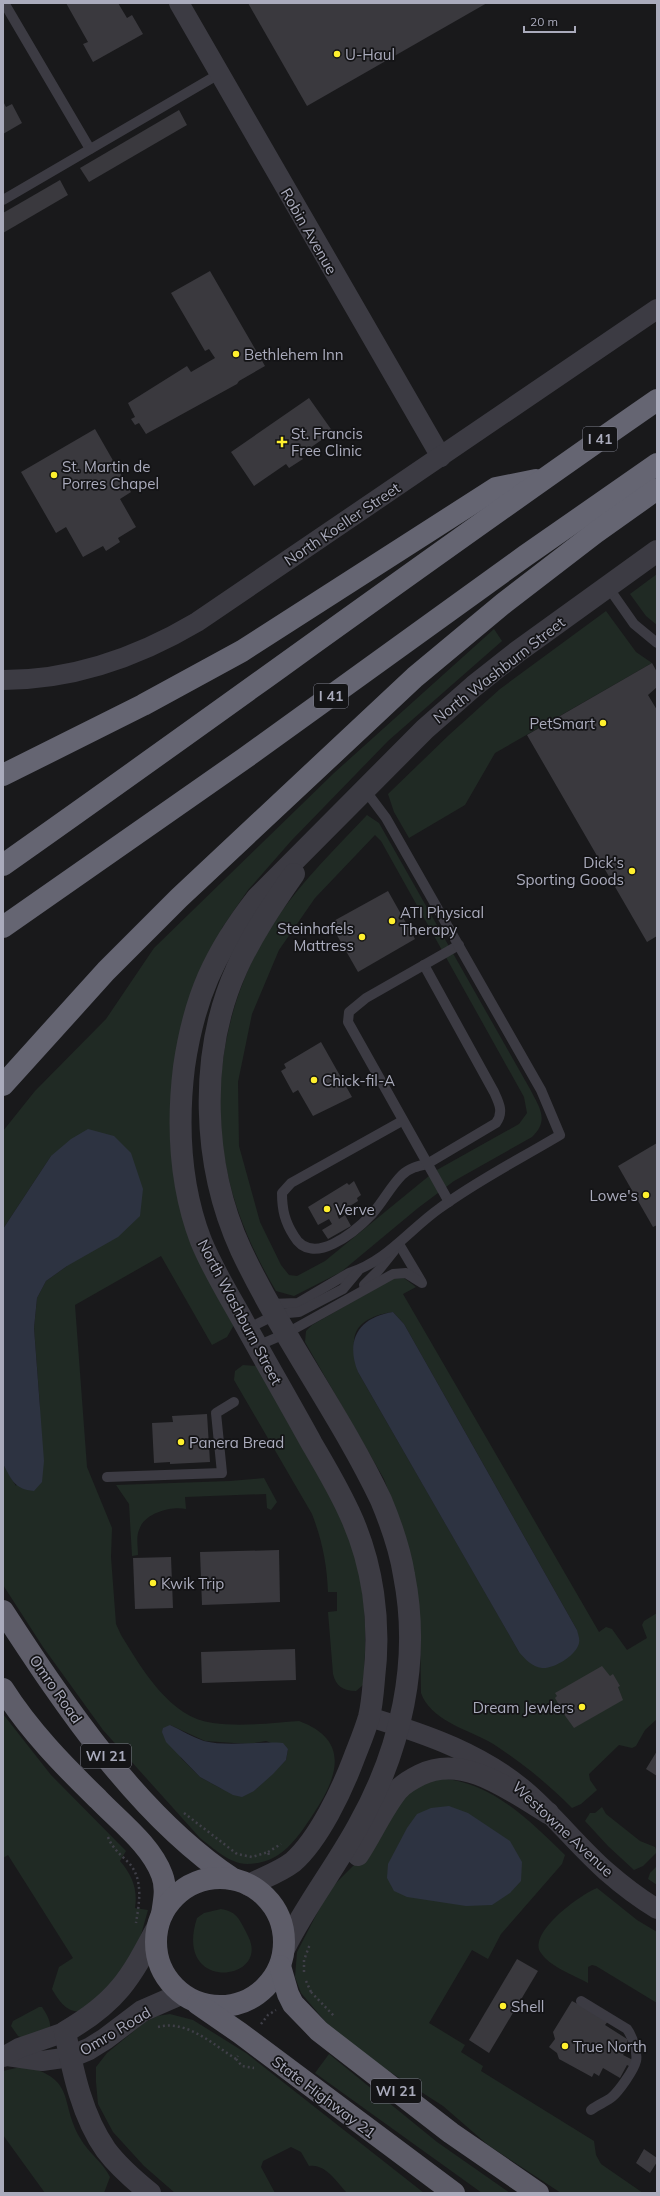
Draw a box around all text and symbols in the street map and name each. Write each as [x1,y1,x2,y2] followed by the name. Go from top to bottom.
[524,8,575,34] scale bar
[530,14,558,29] text: 20 m
[345,45,395,64] place label: U-Haul
[332,49,342,59] marker: U-Haul
[277,185,341,277] street label: Robin Avenue
[244,345,344,364] place label: Bethlehem Inn
[231,349,241,359] marker: Bethlehem Inn
[291,424,363,460] place label: St. Francis Free Clinic
[583,427,617,451] road number: I 41
[276,436,288,448] marker: St. Francis Free Clinic
[62,457,159,493] place label: St. Martin de Porres Chapel
[49,470,59,480] marker: St. Martin de Porres Chapel
[280,478,404,570] street label: North Koeller Street
[429,613,569,727] street label: North Washburn Street
[314,684,348,708] road number: I 41
[530,714,595,733] place label: PetSmart
[598,718,608,728] marker: PetSmart
[516,853,624,889] place label: Dick's Sporting Goods
[627,866,637,876] marker: Dick's Sporting Goods
[400,903,484,939] place label: ATI Physical Therapy
[387,916,397,926] marker: ATI Physical Therapy
[277,919,354,955] place label: Steinhafels Mattress
[357,932,367,942] marker: Steinhafels Mattress
[322,1071,395,1090] place label: Chick-fil-A
[309,1075,319,1085] marker: Chick-fil-A
[590,1186,638,1205] place label: Lowe's
[641,1190,651,1200] marker: Lowe's
[335,1200,375,1219] place label: Verve
[322,1204,332,1214] marker: Verve
[194,1236,286,1388] street label: North Washburn Street
[189,1433,284,1452] place label: Panera Bread
[176,1437,186,1447] marker: Panera Bread
[161,1574,224,1593] place label: Kwik Trip
[148,1578,158,1588] marker: Kwik Trip
[25,1651,87,1727] street label: Omro Road
[473,1698,574,1717] place label: Dream Jewlers
[577,1702,587,1712] marker: Dream Jewlers
[81,1744,131,1768] road number: WI 21
[509,1777,617,1881] street label: Westowne Avenue
[511,1997,544,2016] place label: Shell
[498,2001,508,2011] marker: Shell
[76,2002,154,2060] street label: Omro Road
[573,2037,647,2056] place label: True North
[560,2041,570,2051] marker: True North
[268,2052,380,2142] street label: State Highway 21
[371,2079,421,2103] road number: WI 21

